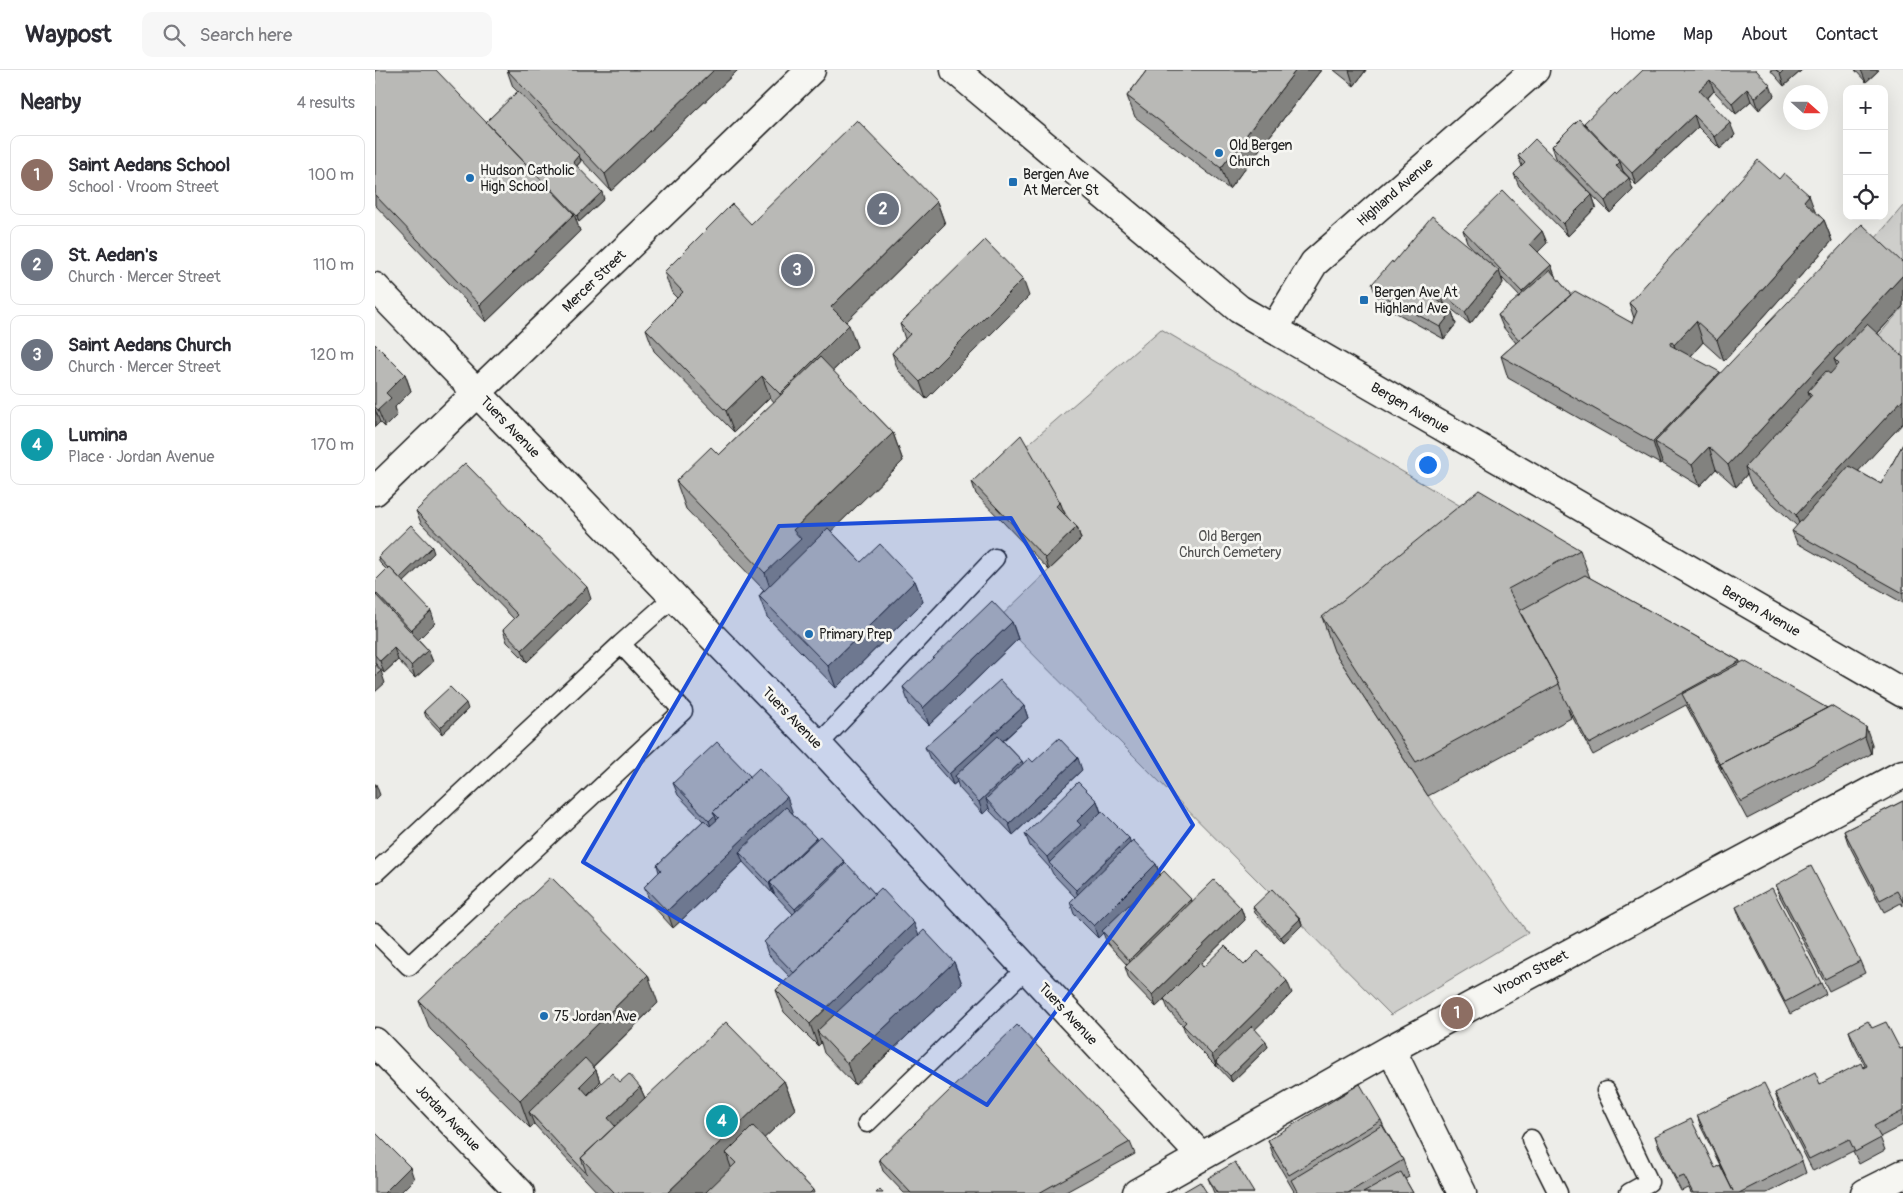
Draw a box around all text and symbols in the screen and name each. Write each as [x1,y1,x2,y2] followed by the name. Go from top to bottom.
[142,12,492,57] search box
[25,20,112,49] text: Waypost
[160,21,188,49] icon: search
[200,23,292,47] text: Search here
[1610,23,1655,46] text: Home
[1683,23,1713,46] text: Map
[1741,23,1787,46] text: About
[1815,23,1878,46] text: Contact
[1783,85,1828,130] north arrow
[1843,85,1888,220] map controls
[1843,85,1888,130] button: +
[20,89,81,116] text: Nearby
[297,93,355,113] text: 4 results
[1843,130,1888,175] button: −
[1229,137,1293,170] place label: Old Bergen Church
[1213,147,1225,159] marker: Old Bergen Church
[68,153,230,177] text: Saint Aedans School
[1353,154,1437,230] street label: Highland Avenue
[480,162,575,195] place label: Hudson Catholic High School
[34,165,40,185] text: 1
[308,165,354,185] text: 100 m
[1023,166,1099,199] place label: Bergen Ave At Mercer St
[464,172,476,184] marker: Hudson Catholic High School
[1843,175,1888,220] button: locate
[1007,176,1019,188] marker: Bergen Ave At Mercer St
[68,177,219,197] text: School · Vroom Street
[867,190,899,228] pin: 2
[68,243,157,267] text: St. Aedan's
[559,246,630,316] street label: Mercer Street
[781,251,813,289] pin: 3
[33,255,41,275] text: 2
[313,255,354,275] text: 110 m
[68,267,221,287] text: Church · Mercer Street
[1374,284,1458,317] place label: Bergen Ave At Highland Ave
[1358,294,1370,306] marker: Bergen Ave At Highland Ave
[68,333,231,357] text: Saint Aedans Church
[33,345,41,365] text: 3
[310,345,354,365] text: 120 m
[68,357,221,377] text: Church · Mercer Street
[1368,379,1452,437] street label: Bergen Avenue
[477,393,543,461] street label: Tuers Avenue
[68,423,127,447] text: Lumina
[32,435,42,455] text: 4
[311,435,354,455] text: 170 m
[68,447,214,467] text: Place · Jordan Avenue
[1415,452,1441,478] your location
[1179,528,1281,561] park label: Old Bergen Church Cemetery
[1719,582,1803,640] street label: Bergen Avenue
[819,626,893,643] place label: Primary Prep
[803,628,815,640] marker: Primary Prep
[759,684,825,752] street label: Tuers Avenue
[1491,946,1571,1000] street label: Vroom Street
[1035,979,1101,1049] street label: Tuers Avenue
[1441,994,1473,1032] pin: 1
[554,1008,636,1025] place label: 75 Jordan Ave
[538,1010,550,1022] marker: 75 Jordan Ave
[412,1081,484,1155] street label: Jordan Avenue
[706,1102,738,1140] pin: 4

